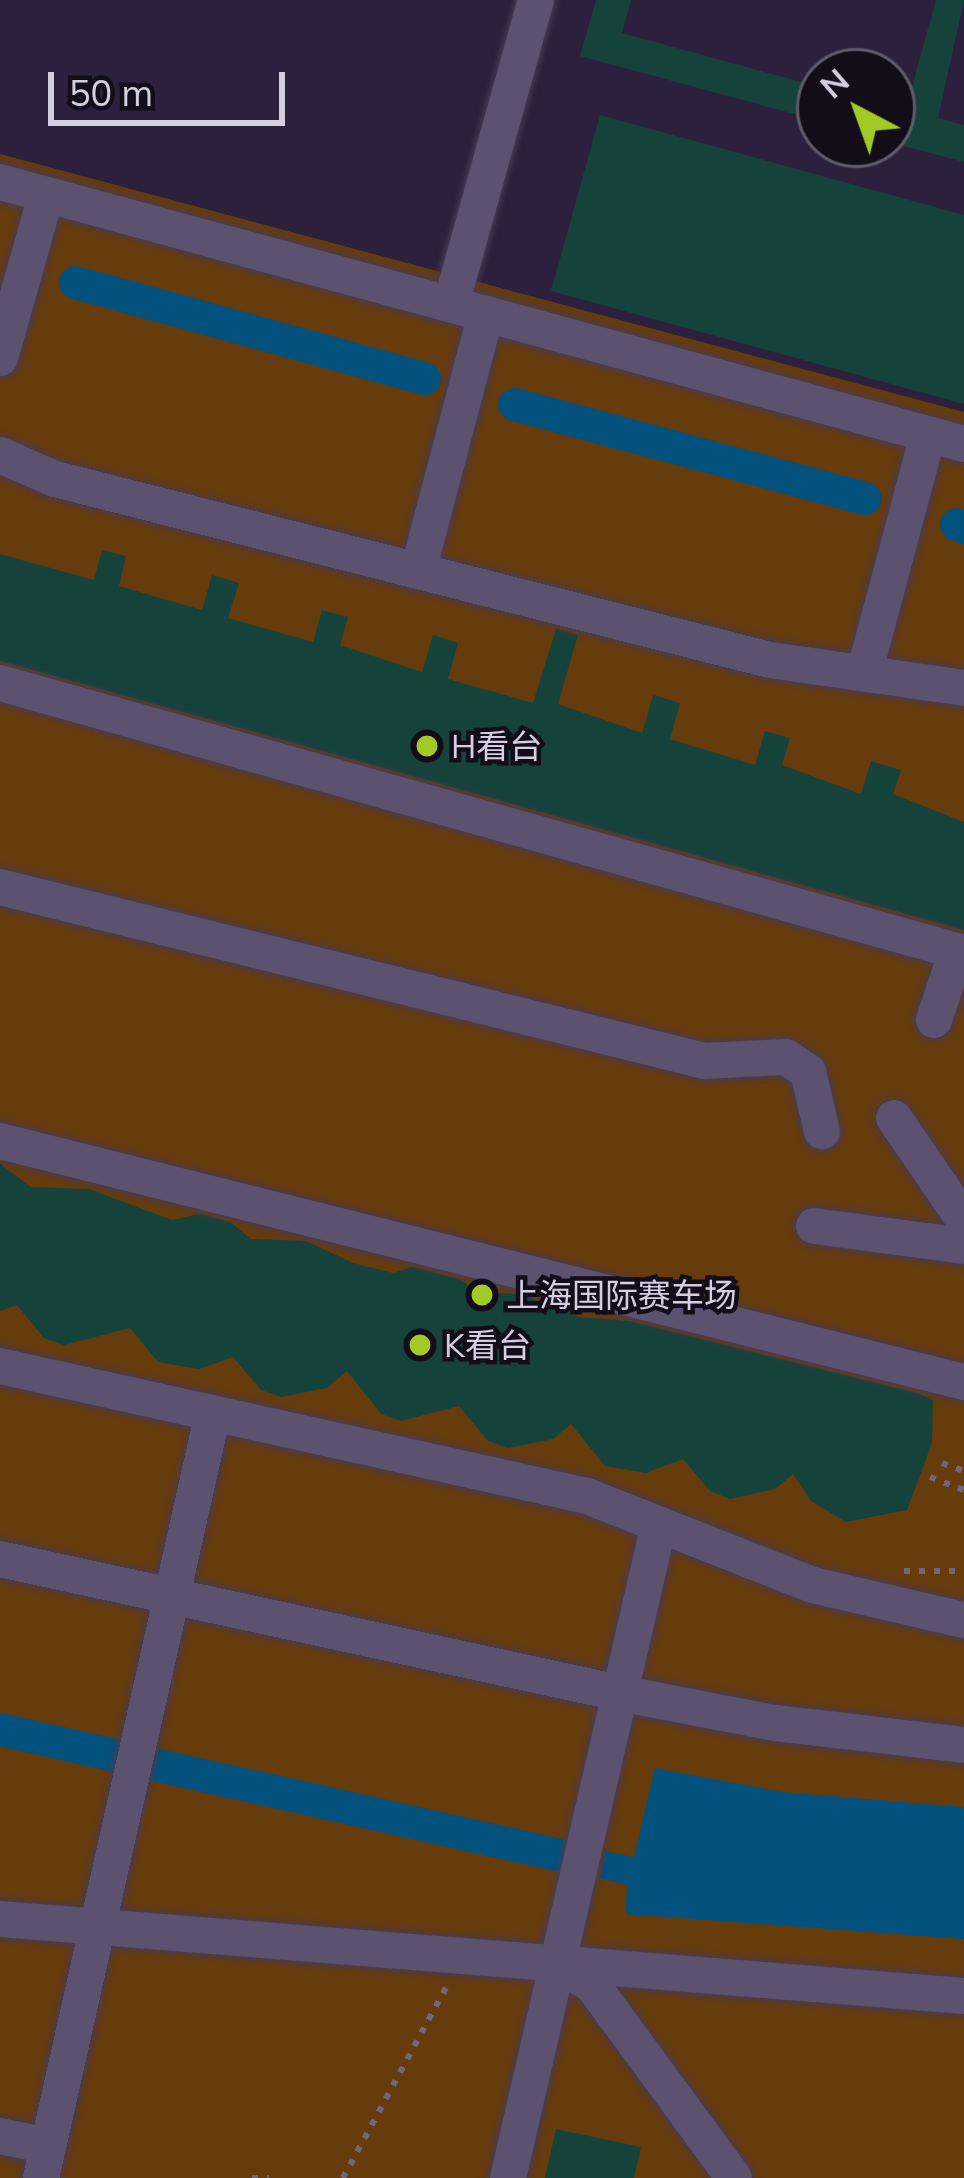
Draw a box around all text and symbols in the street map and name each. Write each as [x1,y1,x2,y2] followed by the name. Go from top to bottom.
[54,48,291,122] scale bar
[796,48,916,168] north arrow
[811,59,857,106] text: N
[69,70,153,115] text: 50 m
[451,726,542,766] place label: H看台
[414,733,440,759] marker: H看台
[506,1275,737,1315] place label: 上海国际赛车场
[469,1282,495,1308] marker: 上海国际赛车场
[444,1325,531,1365] place label: K看台
[407,1332,433,1358] marker: K看台

